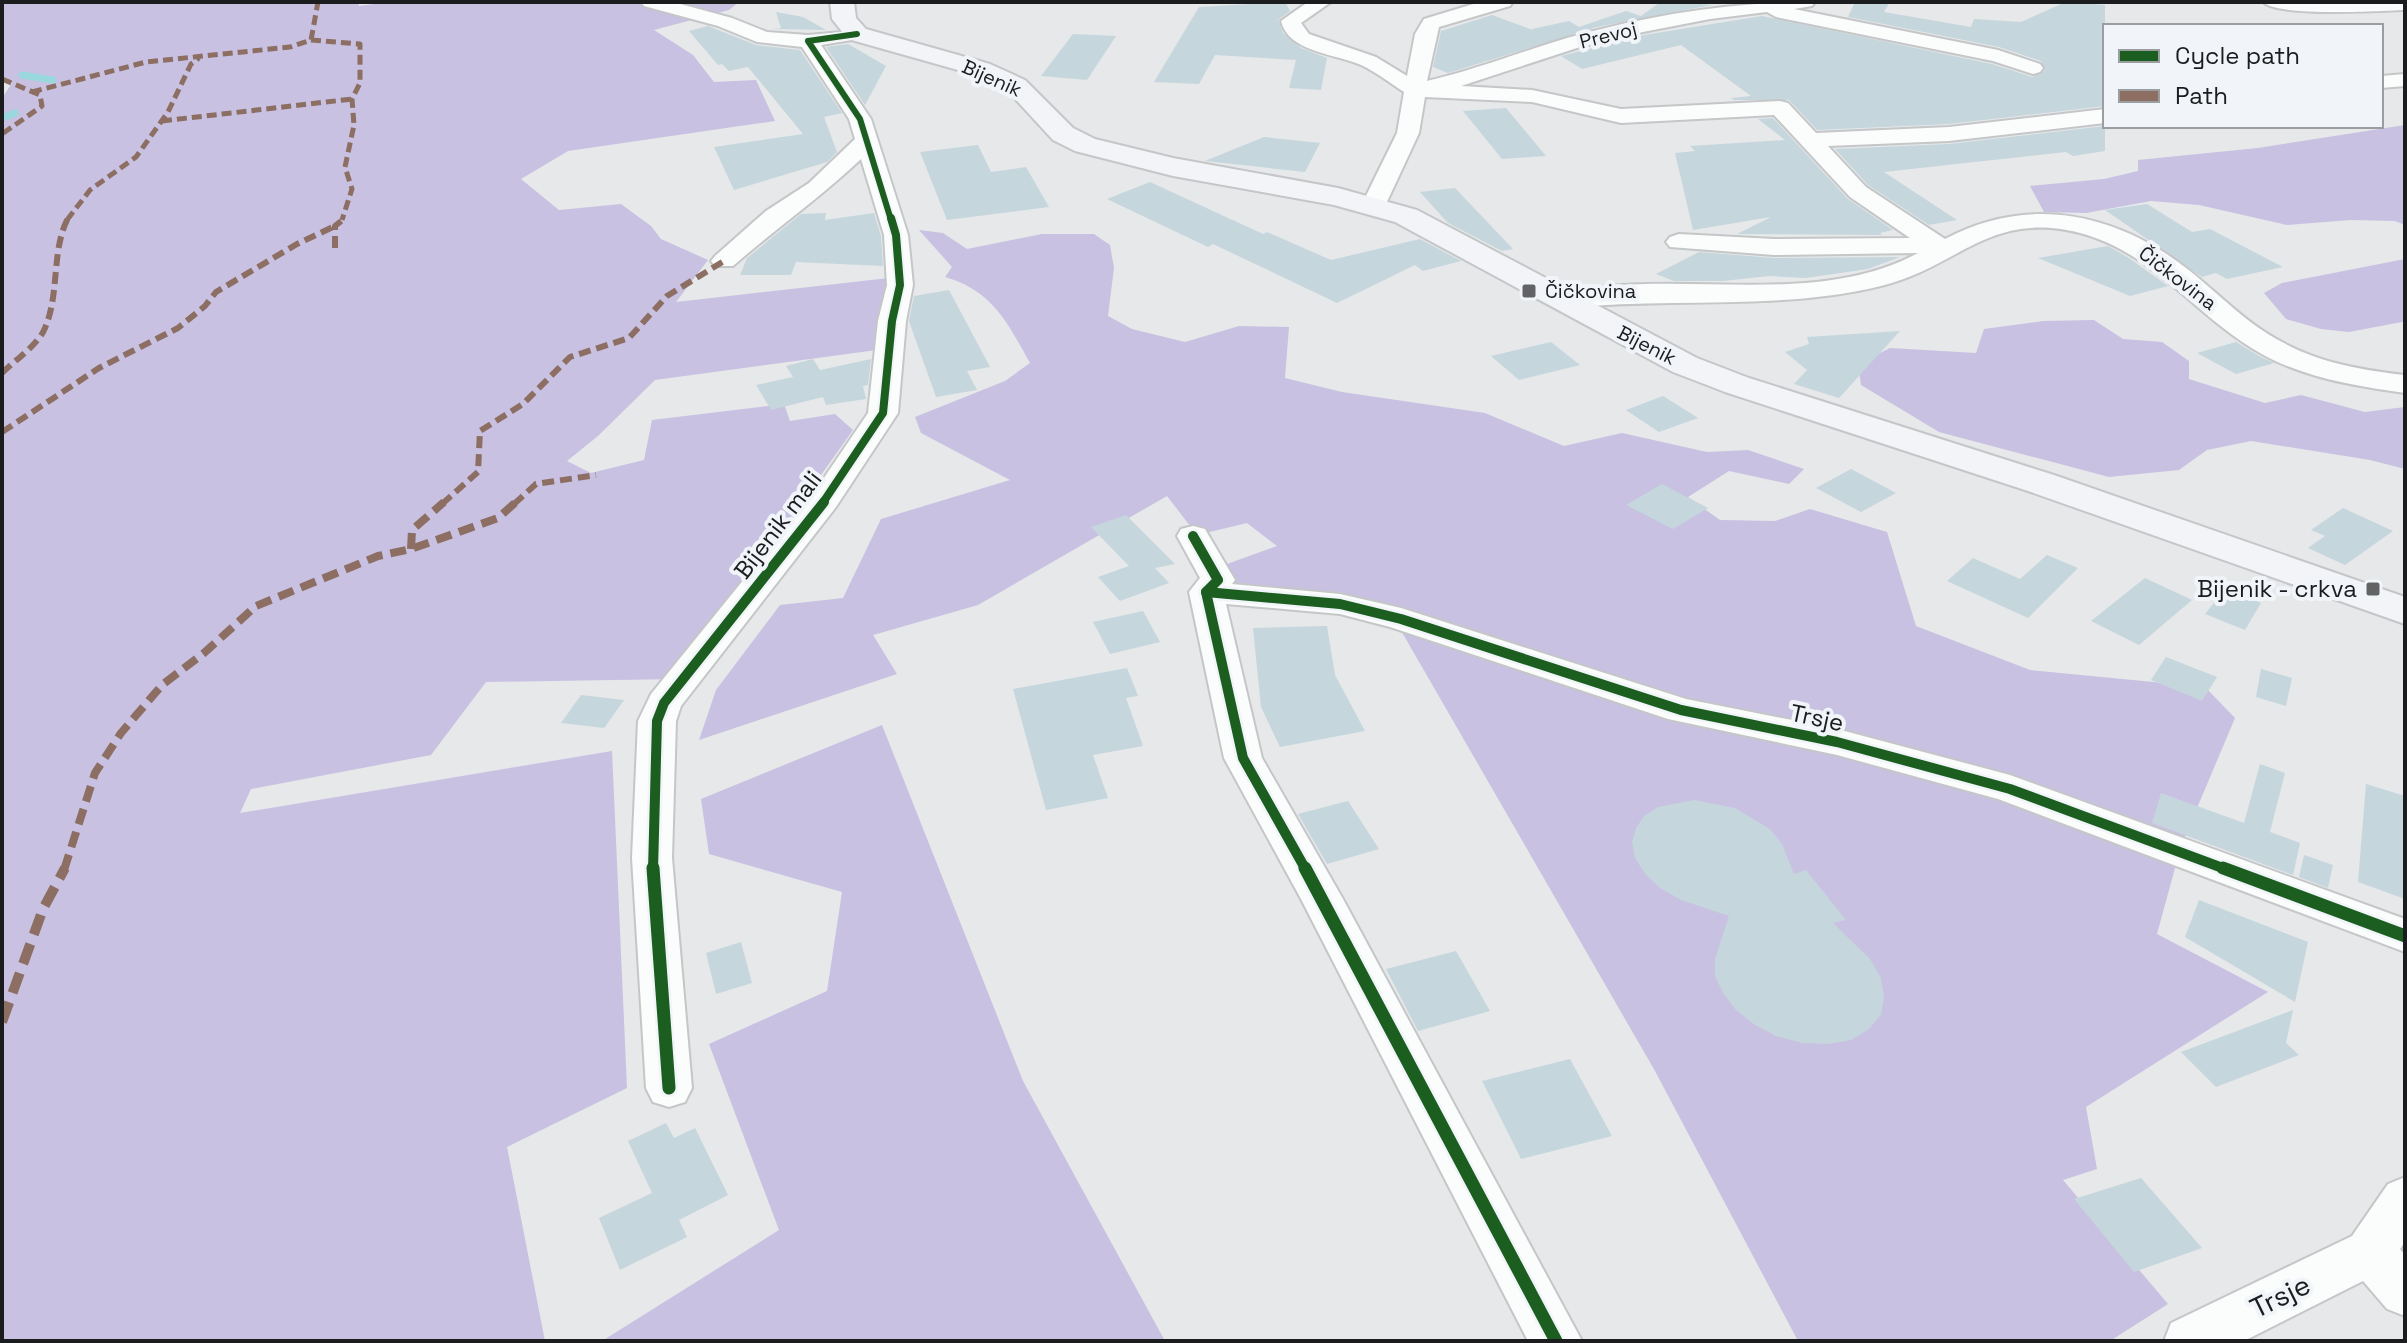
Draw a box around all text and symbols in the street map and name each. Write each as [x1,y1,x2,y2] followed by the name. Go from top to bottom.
[1577,15,1639,55] street label: Prevoj
[2103,24,2383,128] legend
[2175,40,2300,71] text: Cycle path
[958,53,1026,103] street label: Bijenik
[2175,80,2228,111] text: Path
[2134,240,2222,316] street label: Čičkovina
[1545,278,1636,304] place label: Čičkovina
[1520,282,1538,300] marker: Čičkovina
[1613,319,1681,371] street label: Bijenik
[727,464,828,585] street label: Bijenik mali
[2197,573,2357,604] place label: Bijenik - crkva
[2364,580,2382,598] marker: Bijenik - crkva
[1788,697,1847,738] street label: Trsje
[2244,1266,2316,1326] street label: Trsje

